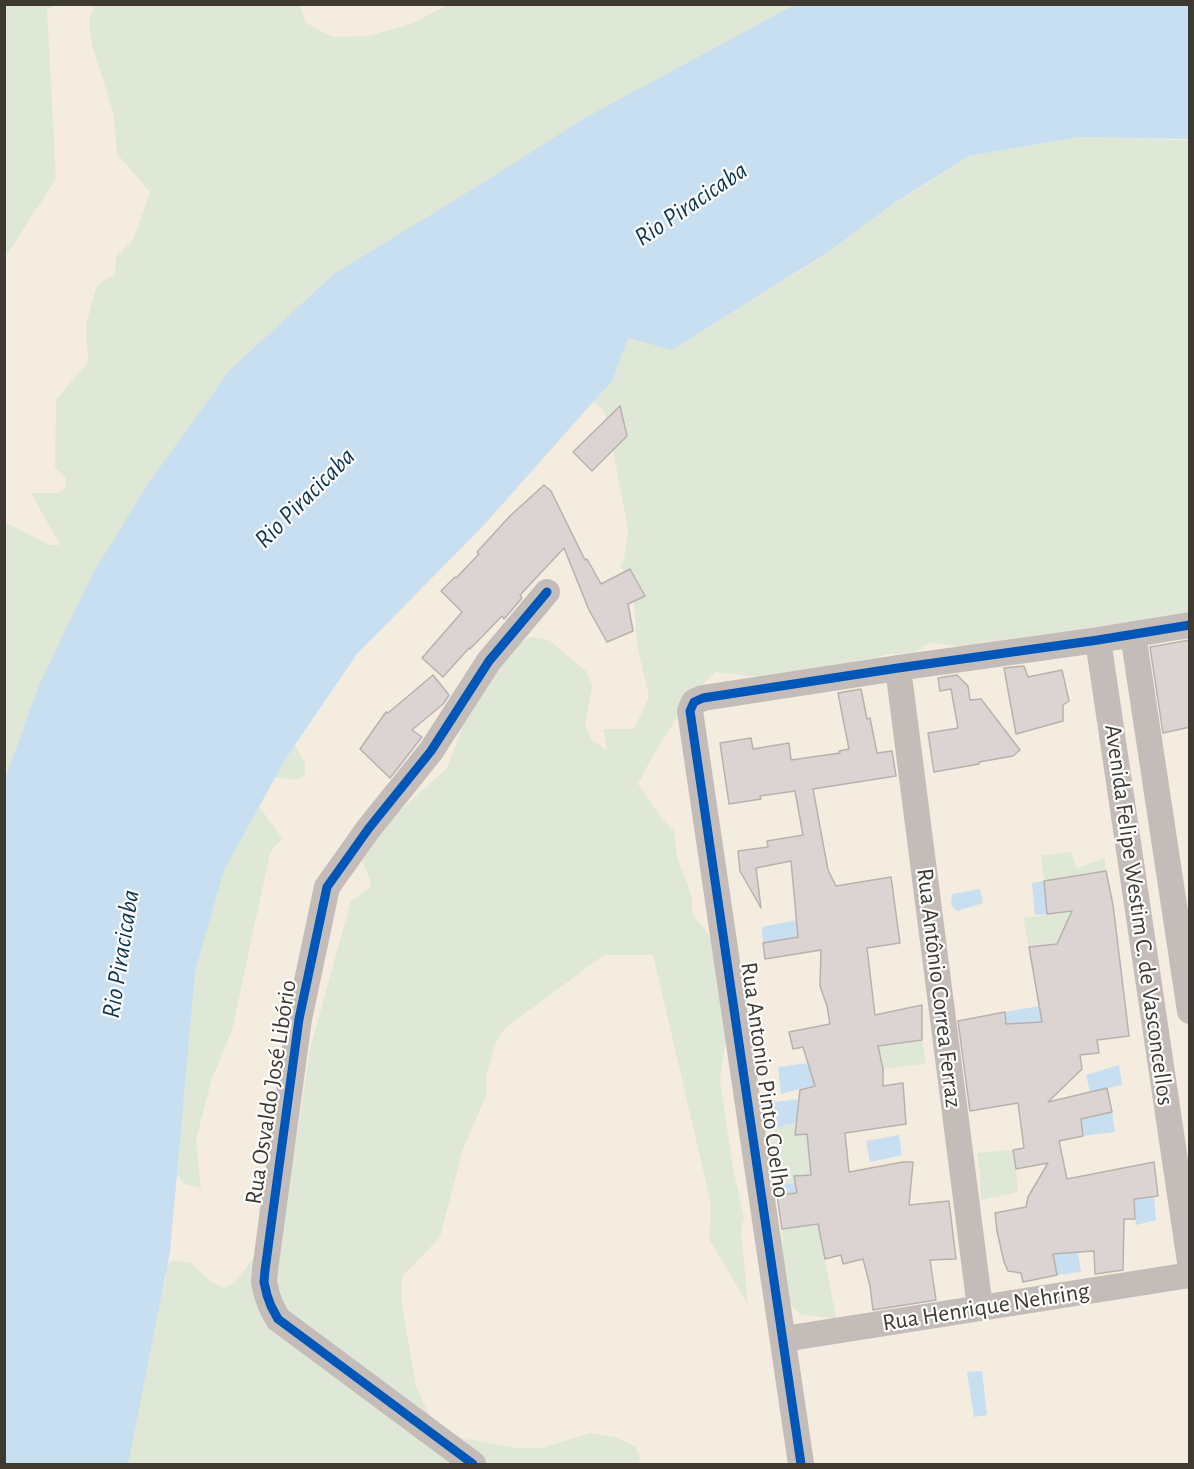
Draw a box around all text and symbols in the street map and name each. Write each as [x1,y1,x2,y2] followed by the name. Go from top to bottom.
[628,155,754,253] water label: Rio Piracicaba
[248,441,362,555] water label: Rio Piracicaba
[1098,723,1180,1107] street label: Avenida Felipe Westim C. de Vasconcellos
[910,867,968,1109] street label: Rua Antônio Correa Ferraz
[95,887,147,1021] water label: Rio Piracicaba
[734,960,796,1200] street label: Rua Antonio Pinto Coelho
[239,978,303,1206] street label: Rua Osvaldo José Libório
[880,1276,1092,1338] street label: Rua Henrique Nehring

